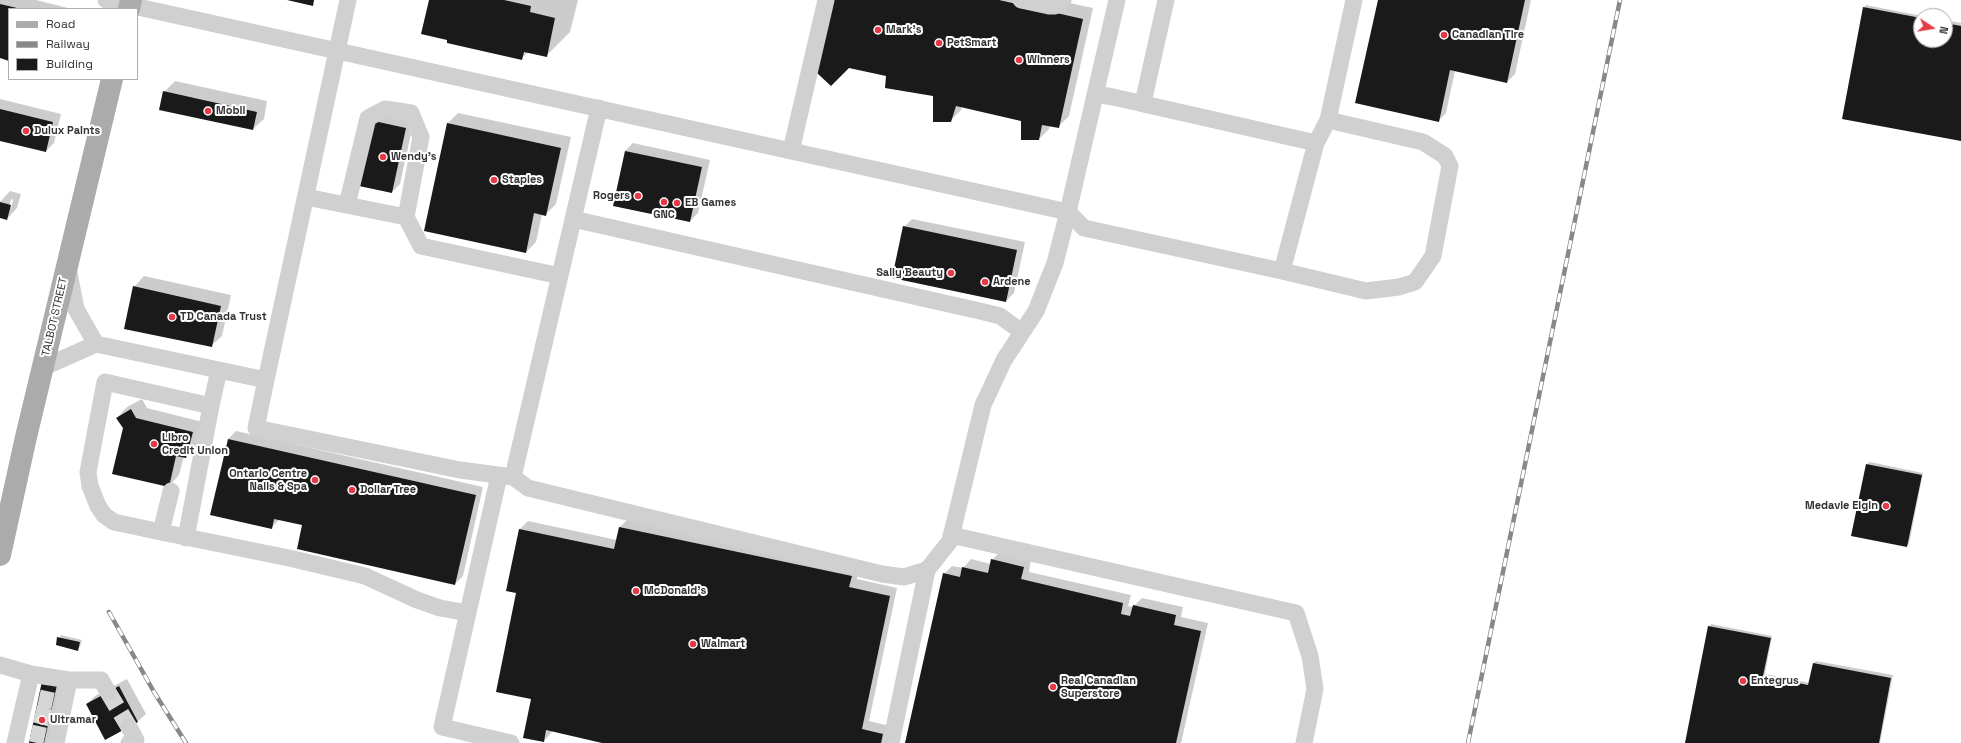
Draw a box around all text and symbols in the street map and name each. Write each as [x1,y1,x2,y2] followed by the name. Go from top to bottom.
[8,8,138,80] legend
[1913,8,1953,48] north arrow
[46,16,75,32] text: Road
[886,23,922,37] place label: Mark's
[873,25,883,35] marker: Mark's
[1936,25,1951,35] text: N
[1452,28,1524,42] place label: Canadian Tire
[1439,30,1449,40] marker: Canadian Tire
[46,36,90,52] text: Railway
[947,36,996,50] place label: PetSmart
[934,38,944,48] marker: PetSmart
[1027,53,1070,67] place label: Winners
[1014,55,1024,65] marker: Winners
[46,56,93,72] text: Building
[216,104,245,118] place label: Mobil
[203,106,213,116] marker: Mobil
[34,124,100,138] place label: Dulux Paints
[21,126,31,136] marker: Dulux Paints
[391,150,437,164] place label: Wendy's
[378,152,388,162] marker: Wendy's
[502,173,542,187] place label: Staples
[489,175,499,185] marker: Staples
[593,189,630,203] place label: Rogers
[633,191,643,201] marker: Rogers
[685,196,736,210] place label: EB Games
[659,197,669,207] marker: GNC
[672,198,682,208] marker: EB Games
[653,208,675,222] place label: GNC
[876,266,943,280] place label: Sally Beauty
[946,268,956,278] marker: Sally Beauty
[993,275,1031,289] place label: Ardene
[39,276,71,358] street label: TALBOT STREET
[980,277,990,287] marker: Ardene
[180,310,267,324] place label: TD Canada Trust
[167,312,177,322] marker: TD Canada Trust
[162,431,228,457] place label: Libro Credit Union
[149,439,159,449] marker: Libro Credit Union
[229,467,307,493] place label: Ontario Centre Nails & Spa
[310,475,320,485] marker: Ontario Centre Nails & Spa
[360,483,416,497] place label: Dollar Tree
[347,485,357,495] marker: Dollar Tree
[1805,499,1878,513] place label: Medavie Elgin
[1881,501,1891,511] marker: Medavie Elgin
[644,584,706,598] place label: McDonald's
[631,586,641,596] marker: McDonald's
[701,637,745,651] place label: Walmart
[688,639,698,649] marker: Walmart
[1061,674,1136,700] place label: Real Canadian Superstore
[1751,674,1799,688] place label: Entegrus
[1738,676,1748,686] marker: Entegrus
[1048,682,1058,692] marker: Real Canadian Superstore
[50,713,96,727] place label: Ultramar
[37,715,47,725] marker: Ultramar

